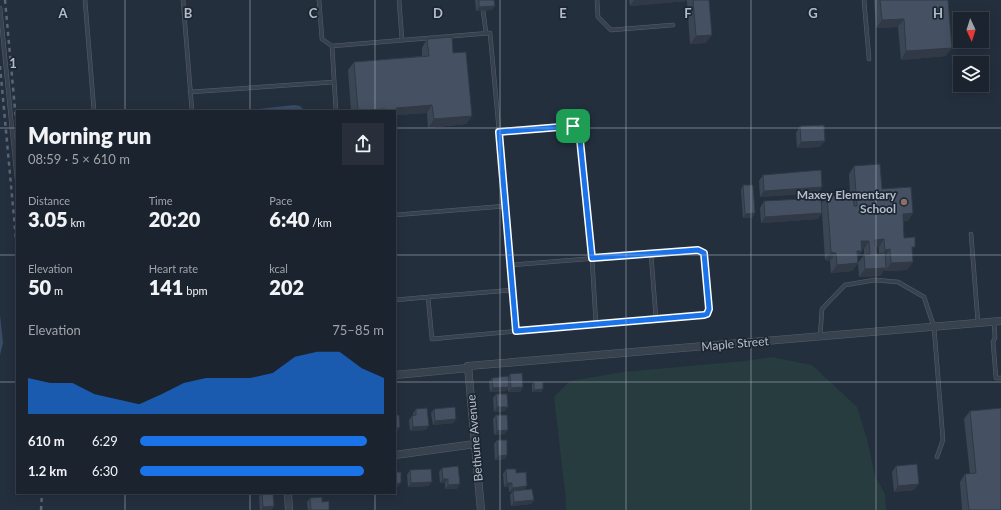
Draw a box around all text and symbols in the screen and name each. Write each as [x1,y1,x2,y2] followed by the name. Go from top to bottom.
[57,5,68,21] text: A
[184,5,193,21] text: B
[309,5,318,21] text: C
[433,5,443,21] text: D
[559,5,567,21] text: E
[684,5,692,21] text: F
[808,5,818,21] text: G
[933,5,943,21] text: H
[953,12,989,48] north arrow
[953,12,989,92] map controls
[9,55,17,71] text: 1
[953,56,989,92] button: layers
[556,109,590,143] pin
[562,115,584,137] icon: arrive
[28,122,151,149] text: Morning run
[342,123,384,165] button: share
[28,151,130,167] text: 08:59 · 5 × 610 m
[797,187,897,216] place label: Maxey Elementary School
[28,194,70,207] text: Distance
[149,194,173,207] text: Time
[269,194,292,207] text: Pace
[899,197,909,207] marker: Maxey Elementary School
[28,207,68,231] text: 3.05
[149,207,200,231] text: 20:20
[269,207,309,231] text: 6:40
[68,216,85,229] text: km
[309,216,332,229] text: /km
[28,262,73,275] text: Elevation
[149,262,198,275] text: Heart rate
[269,262,288,275] text: kcal
[28,275,51,299] text: 50
[149,275,183,299] text: 141
[269,275,304,299] text: 202
[51,284,63,297] text: m
[183,284,208,297] text: bpm
[28,322,81,338] text: Elevation
[332,322,384,338] text: 75–85 m
[701,333,770,354] street label: Maple Street
[463,394,486,482] street label: Bethune Avenue
[28,433,65,449] text: 610 m
[92,433,118,449] text: 6:29
[28,463,67,479] text: 1.2 km
[92,463,118,479] text: 6:30

